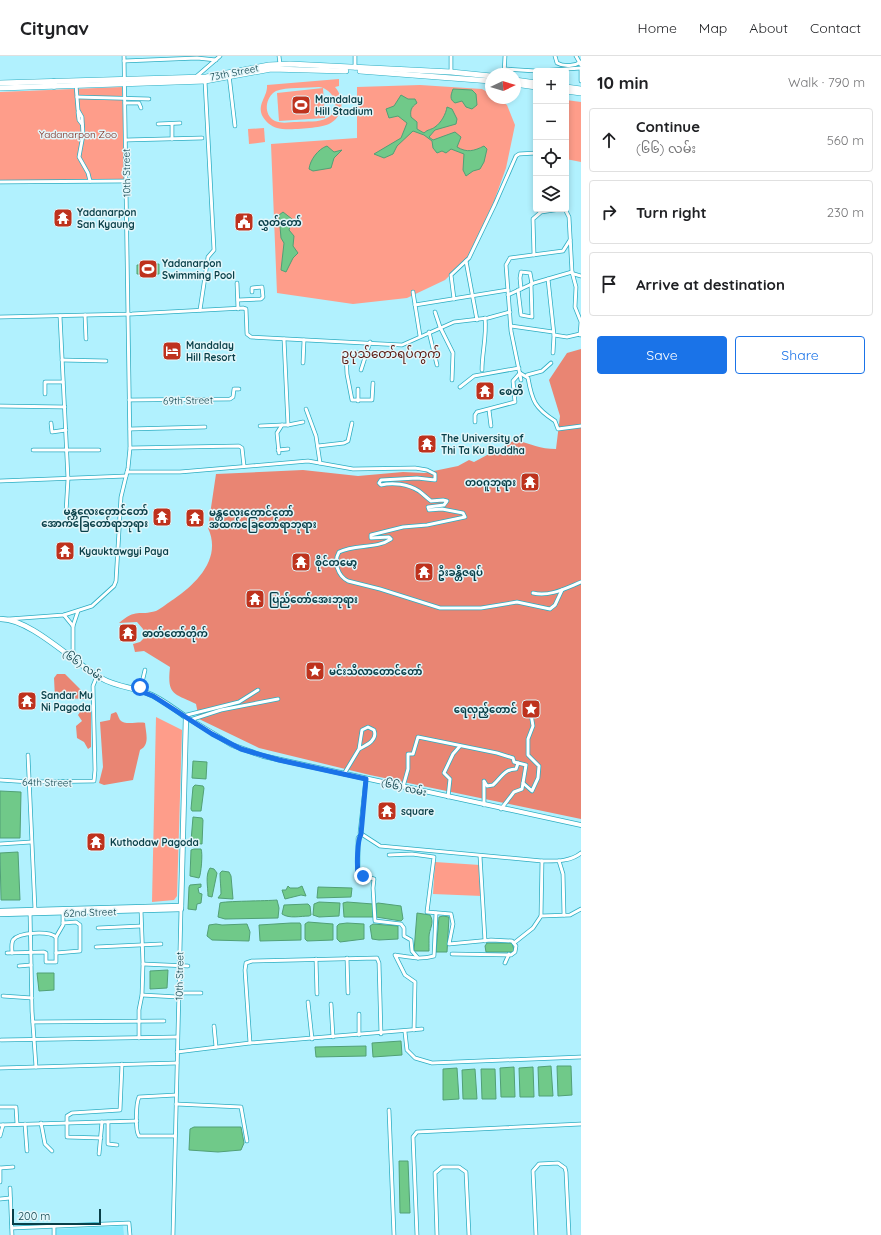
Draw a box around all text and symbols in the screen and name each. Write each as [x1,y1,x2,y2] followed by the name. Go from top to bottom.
[20,16,89,40] text: Citynav
[638,19,677,37] text: Home
[699,19,727,37] text: Map
[749,19,788,37] text: About
[810,19,861,37] text: Contact
[209,61,260,84] street label: 73th Street
[485,68,521,104] north arrow
[533,68,569,212] map controls
[533,68,569,104] button: +
[597,72,649,93] text: 10 min
[788,74,865,90] text: Walk · 790 m
[315,93,373,118] place label: Mandalay Hill Stadium
[290,94,312,116] sports icon: Mandalay Hill Stadium
[533,104,569,140] button: −
[636,117,700,136] text: Continue
[39,128,117,141] park label: Yadanarpon Zoo
[598,129,620,151] icon: ahead
[827,132,864,148] text: 560 m
[533,140,569,176] button: locate
[636,140,696,156] text: (၆၆) လမ်း
[120,148,133,197] street label: 10th Street
[533,176,569,212] button: layers
[598,201,620,223] icon: right
[636,203,707,222] text: Turn right
[827,204,864,220] text: 230 m
[77,206,137,231] place label: Yadanarpon San Kyaung
[52,207,74,229] temple icon: Yadanarpon San Kyaung
[233,211,255,233] public building icon: လွှတ်တော်
[258,215,302,232] place label: လွှတ်တော်
[162,257,235,282] place label: Yadanarpon Swimming Pool
[137,258,159,280] sports icon: Yadanarpon Swimming Pool
[598,273,620,295] icon: arrive
[636,275,785,294] text: Arrive at destination
[597,336,727,374] button: Save
[735,336,865,374] button: Share
[186,339,236,364] place label: Mandalay Hill Resort
[161,340,183,362] hotel icon: Mandalay Hill Resort
[341,345,441,364] district label: ဥပုသ်တော်ရပ်ကွက်
[474,380,496,402] temple icon: စေတီ
[499,384,523,398] place label: စေတီ
[163,394,214,407] street label: 69th Street
[441,432,525,457] place label: The University of Thi Ta Ku Buddha
[416,433,438,455] temple icon: The University of Thi Ta Ku Buddha
[519,471,541,493] temple icon: တဝဂူဘုရား
[465,476,516,492] place label: တဝဂူဘုရား
[41,504,148,533] place label: မန္တ‌လေးတောင်တော် အောက်ခြေတော်ရာဘုရား‌
[209,505,317,534] place label: မန္တ‌လေးတောင်တော် အထက်ခြေတော်ရာဘုရား‌
[151,506,173,528] temple icon: မန္တ‌လေးတောင်တော် အောက်ခြေတော်ရာဘုရား‌
[184,507,206,529] temple icon: မန္တ‌လေးတောင်တော် အထက်ခြေတော်ရာဘုရား‌
[54,540,76,562] temple icon: Kyauktawgyi Paya
[79,545,169,558] place label: Kyauktawgyi Paya
[290,551,312,573] temple icon: စိုင်တမော့
[315,555,357,572] place label: စိုင်တမော့
[413,561,435,583] temple icon: ဦးခန္တီဇရပ်
[438,565,483,581] place label: ဦးခန္တီဇရပ်
[244,588,266,610] temple icon: ပြည်တော်အေးဘုရား
[269,592,358,609] place label: ပြည်တော်အေးဘုရား
[117,622,139,644] temple icon: ဓာတ်တော်တိုက်
[142,626,208,643] place label: ဓာတ်တော်တိုက်
[60,646,106,684] street label: (၆၆) လမ်း
[304,660,326,682] place icon: မင်းသီလာတောင်တော်
[329,664,422,678] place label: မင်းသီလာတောင်တော်
[131,678,149,696] route start
[41,689,93,714] place label: Sandar Mu Ni Pagoda
[16,690,38,712] temple icon: Sandar Mu Ni Pagoda
[520,698,542,720] place icon: ရေလှည့်တောင်
[454,702,517,719] place label: ရေလှည့်တောင်
[380,775,428,799] street label: (၆၆) လမ်း
[22,776,73,789] street label: 64th Street
[376,800,398,822] temple icon: square
[401,805,434,818] place label: square
[85,831,107,853] temple icon: Kuthodaw Pagoda
[110,836,199,849] place label: Kuthodaw Pagoda
[354,867,372,885] route end
[63,905,117,920] street label: 62nd Street
[173,951,186,1001] street label: 10th Street
[12,1207,101,1226] scale bar
[18,1209,50,1223] text: 200 m

